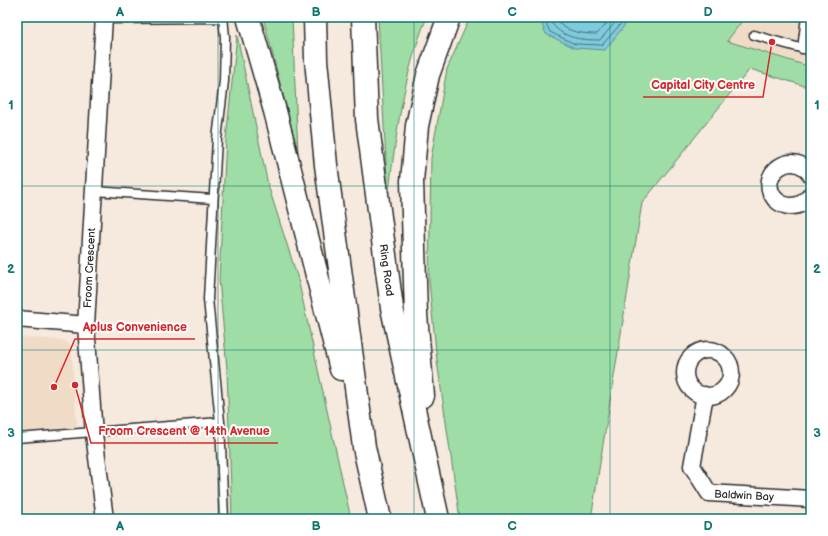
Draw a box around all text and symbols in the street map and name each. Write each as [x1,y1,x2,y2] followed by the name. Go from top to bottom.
[115,4,124,20] text: A
[311,4,321,20] text: B
[507,4,517,20] text: C
[703,4,713,20] text: D
[643,73,763,97] callout: Capital City Centre
[651,78,755,93] text: Capital City Centre
[8,97,14,113] text: 1
[814,97,820,113] text: 1
[81,227,98,308] street label: Froom Crescent
[376,243,397,297] street label: Ring Road
[7,261,15,277] text: 2
[813,261,821,277] text: 2
[75,315,195,339] callout: Aplus Convenience
[82,320,187,335] text: Aplus Convenience
[91,419,278,443] callout: Froom Crescent @ 14th Avenue
[98,424,270,439] text: Froom Crescent @ 14th Avenue
[7,425,15,441] text: 3
[813,425,821,441] text: 3
[714,487,774,504] street label: Baldwin Bay
[115,518,124,534] text: A
[311,518,321,534] text: B
[507,518,517,534] text: C
[703,518,713,534] text: D

